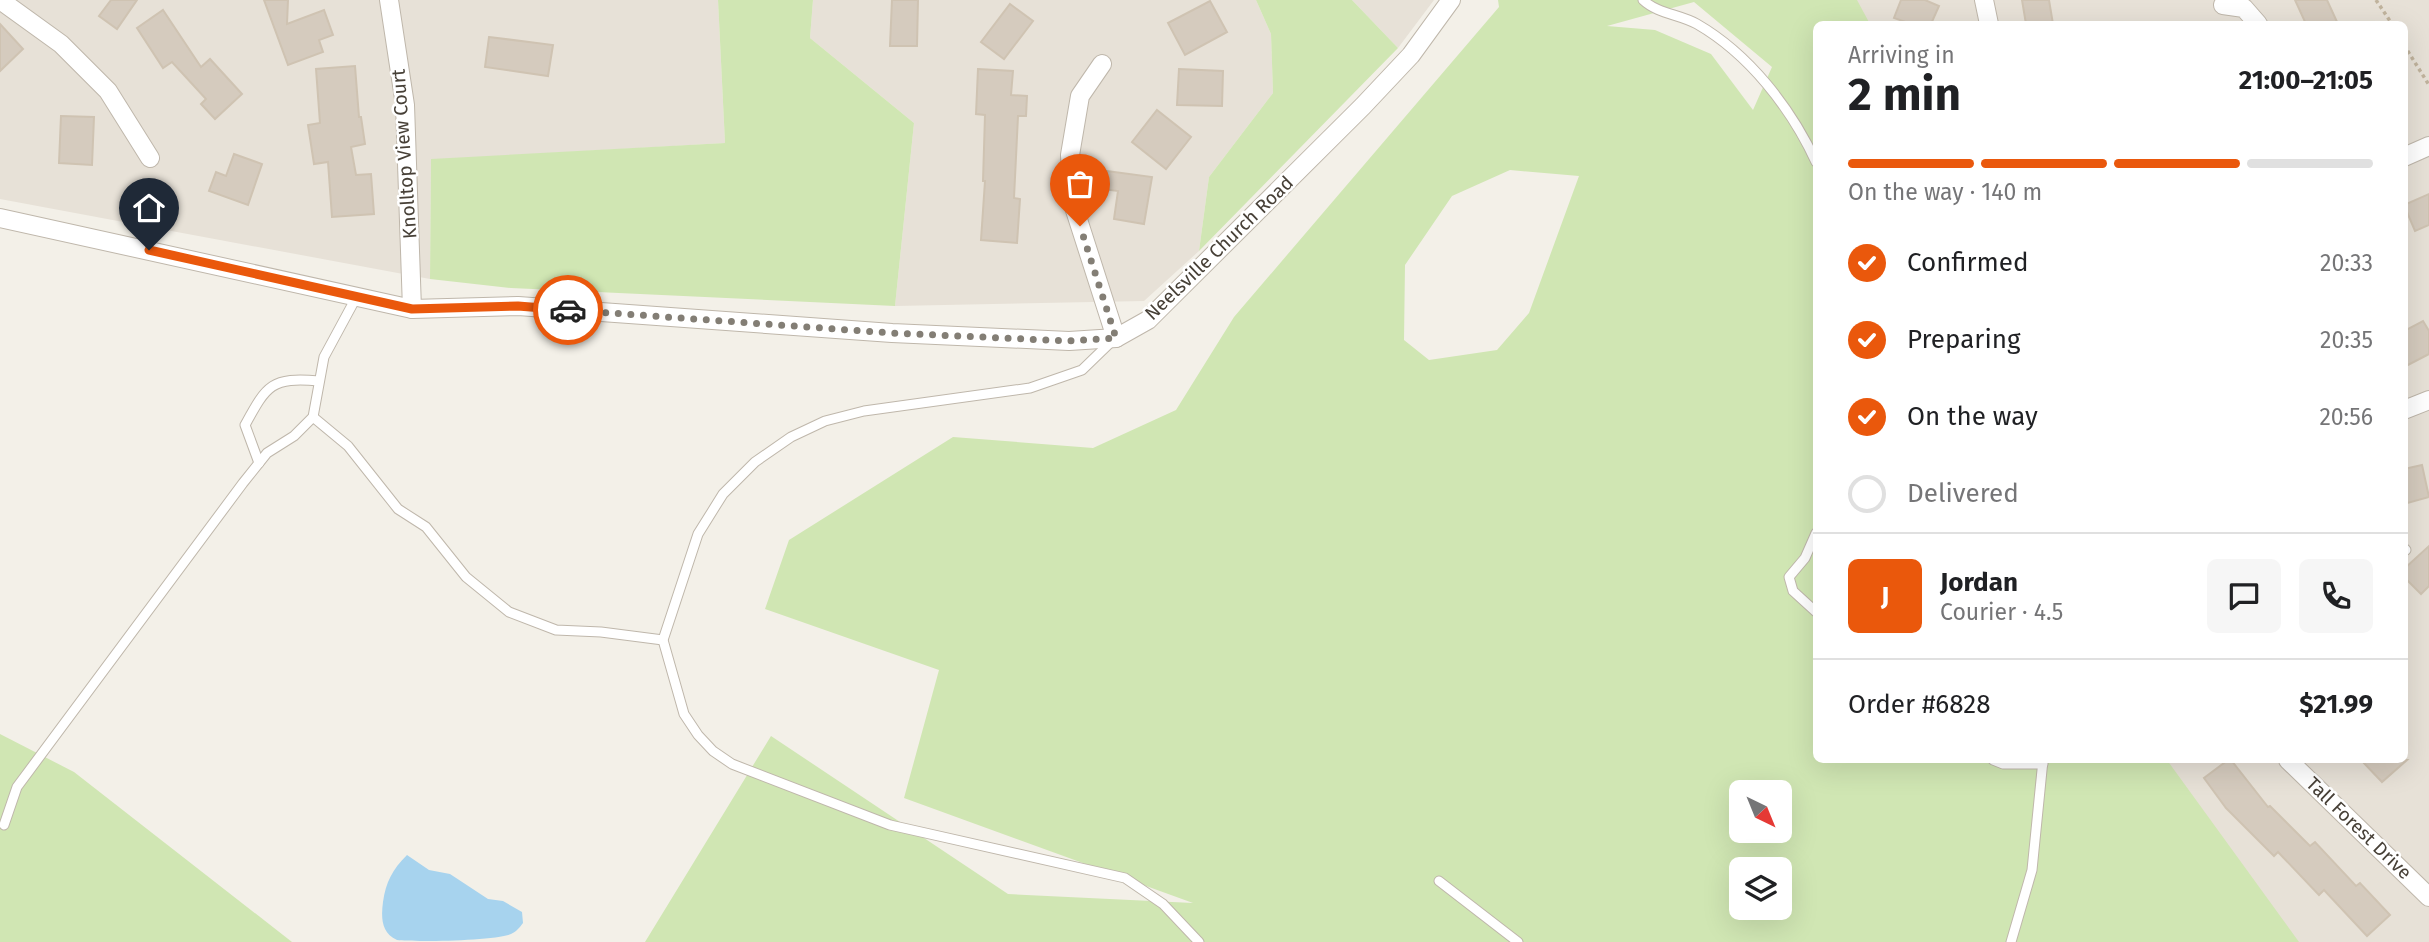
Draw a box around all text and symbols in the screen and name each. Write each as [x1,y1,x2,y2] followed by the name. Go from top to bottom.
[1848,41,1955,69] text: Arriving in
[2239,65,2373,96] text: 21:00–21:05
[1848,67,1961,122] text: 2 min
[387,68,421,240] street label: Knolltop View Court
[1050,154,1110,226] pin
[1061,165,1099,203] icon: bag
[1140,171,1298,325] street label: Neelsville Church Road
[119,178,179,250] pin
[1848,178,2042,206] text: On the way · 140 m
[130,189,168,227] icon: home
[1848,244,1886,282] icon: check
[1907,247,2028,278] text: Confirmed
[2320,249,2373,277] text: 20:33
[533,275,603,345] courier
[549,291,587,329] icon: car
[1848,321,1886,359] icon: check
[1907,324,2020,355] text: Preparing
[2320,326,2373,354] text: 20:35
[1848,398,1886,436] icon: check
[1907,401,2038,432] text: On the way
[2319,403,2373,431] text: 20:56
[1907,478,2019,509] text: Delivered
[2207,559,2281,633] button: chat
[2299,559,2373,633] button: phone
[1940,567,2018,598] text: Jordan
[1881,581,1889,612] text: J
[1940,598,2063,626] text: Courier · 4.5
[1848,689,1990,720] text: Order #6828
[2299,689,2373,720] text: $21.99
[2302,772,2416,884] street label: Tall Forest Drive
[1729,780,1792,844] north arrow
[1729,780,1792,920] map controls
[1729,857,1792,920] button: layers

